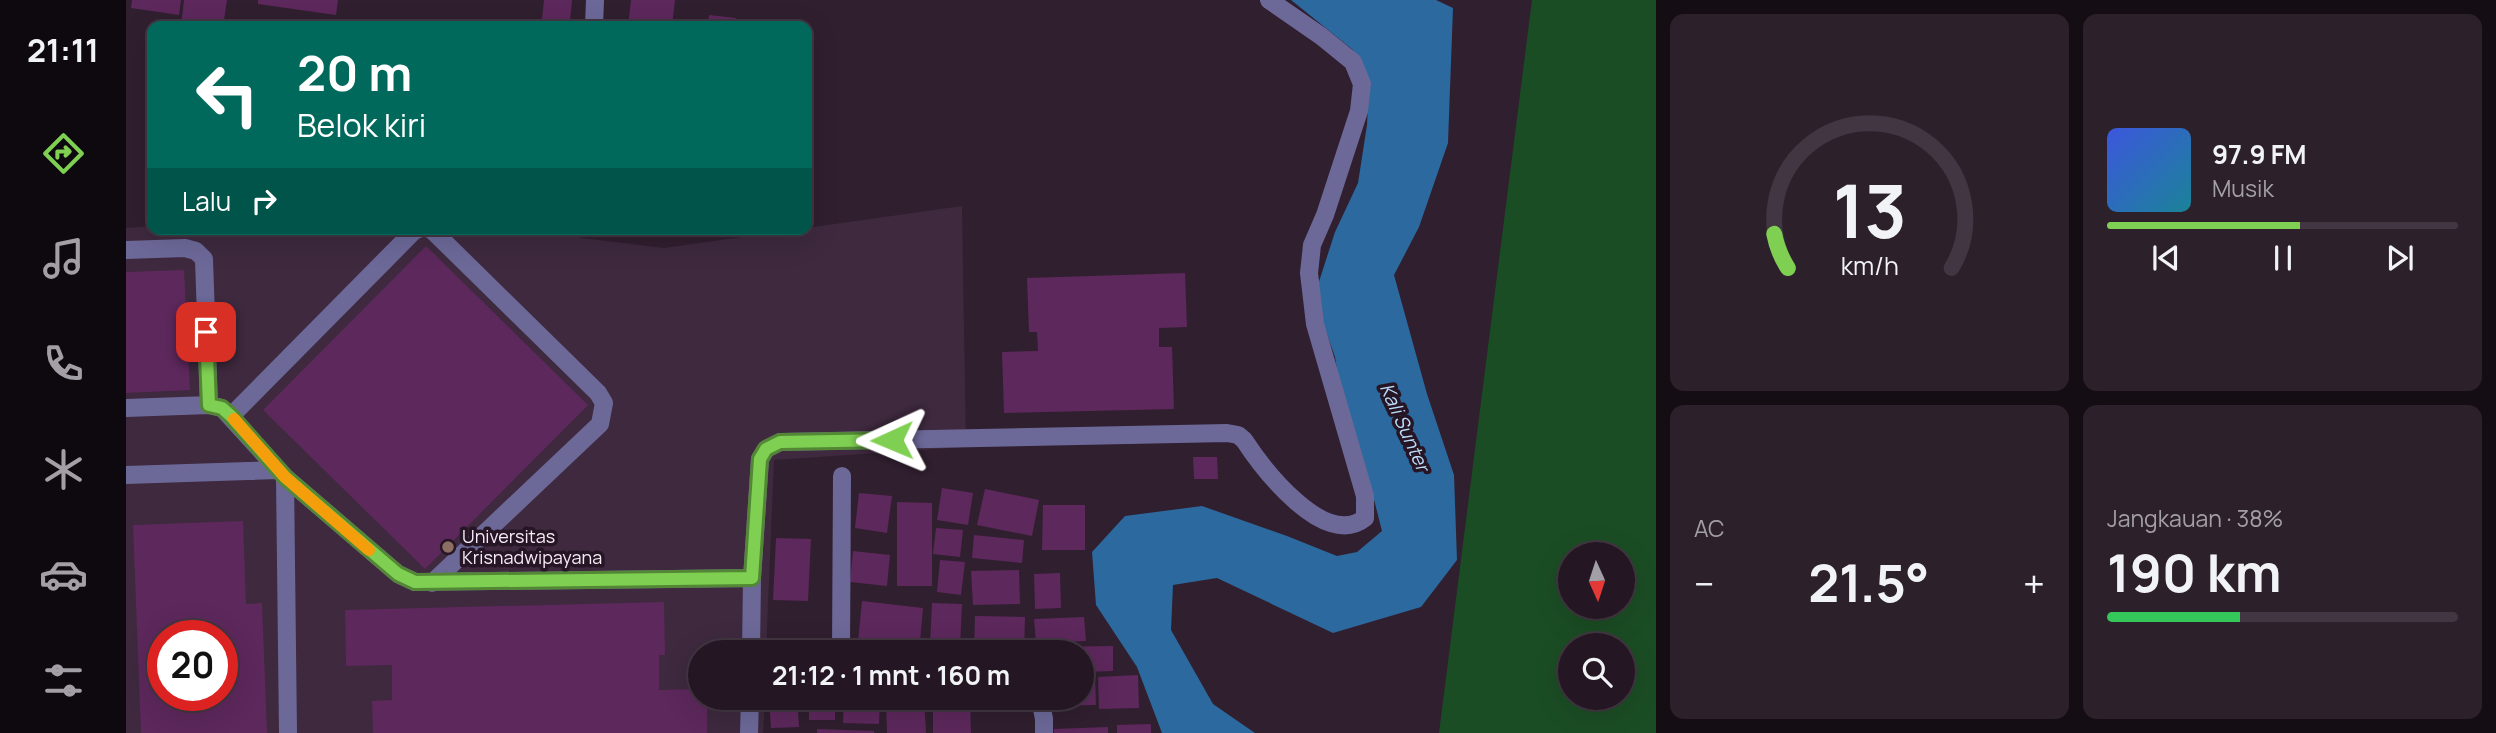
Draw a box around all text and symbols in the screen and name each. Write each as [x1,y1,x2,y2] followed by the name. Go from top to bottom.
[27,28,99,72] text: 21:11
[297,39,412,106] text: 20 m
[182,49,273,140] icon: left
[297,103,426,147] text: Belok kiri
[39,129,88,178] icon: directions
[2212,136,2307,172] text: 97.9 FM
[1832,161,1907,261] text: 13
[2212,172,2274,204] text: Musik
[245,182,283,220] icon: right
[182,183,231,219] text: Lalu
[39,234,88,283] icon: music
[2147,239,2185,277] icon: previous
[2264,239,2302,277] icon: pause
[2381,239,2419,277] icon: next
[1840,248,1899,283] text: km/h
[176,302,236,362] pin
[187,313,225,351] icon: arrive
[39,339,88,388] icon: phone
[1374,379,1437,477] water label: Kali Sunter
[855,403,929,477] position arrow
[39,445,88,494] icon: climate
[2107,502,2283,534] text: Jangkauan · 38%
[1694,512,1725,544] text: AC
[462,524,602,569] place label: Universitas Krisnadwipayana
[2107,537,2281,608] text: 190 km
[440,539,456,555] marker: Universitas Krisnadwipayana
[1558,542,1634,620] north arrow
[1558,542,1635,710] map controls
[1808,547,1929,618] text: 21.5°
[39,550,88,599] icon: car
[1694,557,1715,609] text: −
[2023,557,2045,609] text: +
[147,620,238,711] speed limit sign: 20
[1558,633,1635,710] button: search
[39,656,88,705] icon: filters
[772,657,1010,693] text: 21:12 · 1 mnt · 160 m

